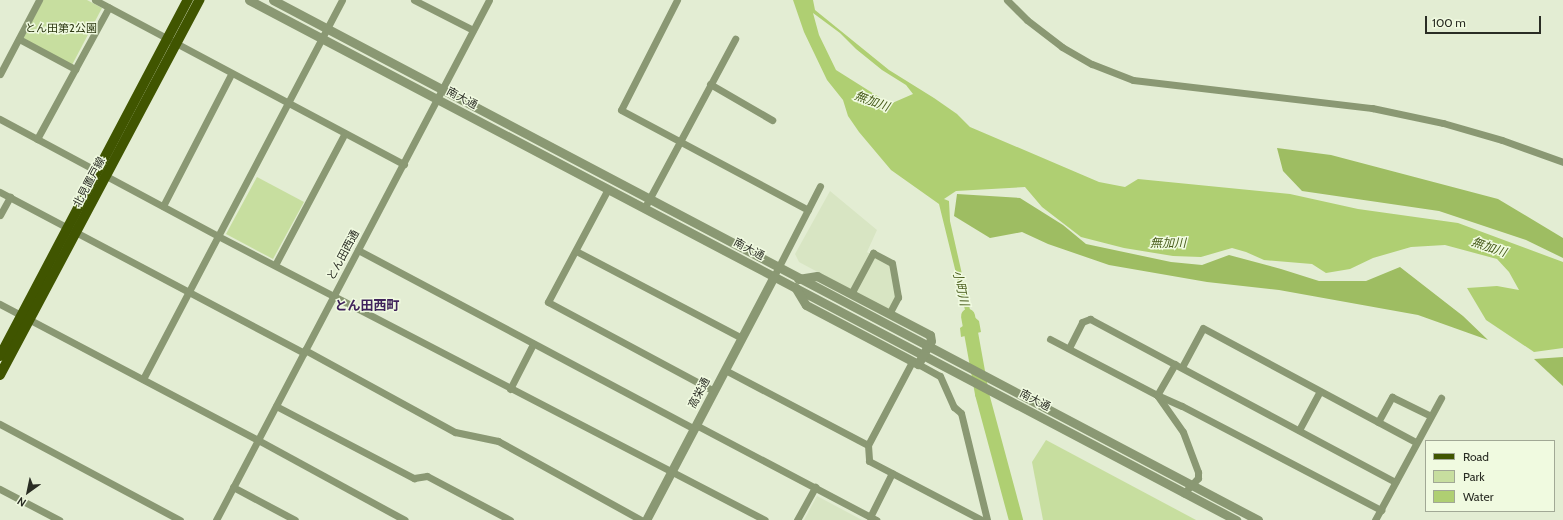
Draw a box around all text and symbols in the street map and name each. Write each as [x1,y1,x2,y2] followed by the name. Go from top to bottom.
[1427,8,1543,34] scale bar
[1432,15,1466,30] text: 100 m
[25,21,97,35] park label: とん田第2公園
[444,84,480,112] street label: 南大通
[853,88,891,114] water label: 無加川
[70,155,108,209] street label: 北見置戸線
[324,228,362,282] street label: とん田西通
[1470,234,1508,260] water label: 無加川
[731,235,767,263] street label: 南大通
[1150,236,1186,250] water label: 無加川
[950,269,972,307] water label: 小町川
[335,297,399,313] district label: とん田西町
[685,375,713,411] street label: 高栄通
[1017,387,1053,413] street label: 南大通
[1425,440,1555,512] legend
[1463,449,1489,464] text: Road
[1463,469,1485,484] text: Park
[8,472,48,512] north arrow
[1463,489,1493,504] text: Water
[14,494,29,510] text: N

